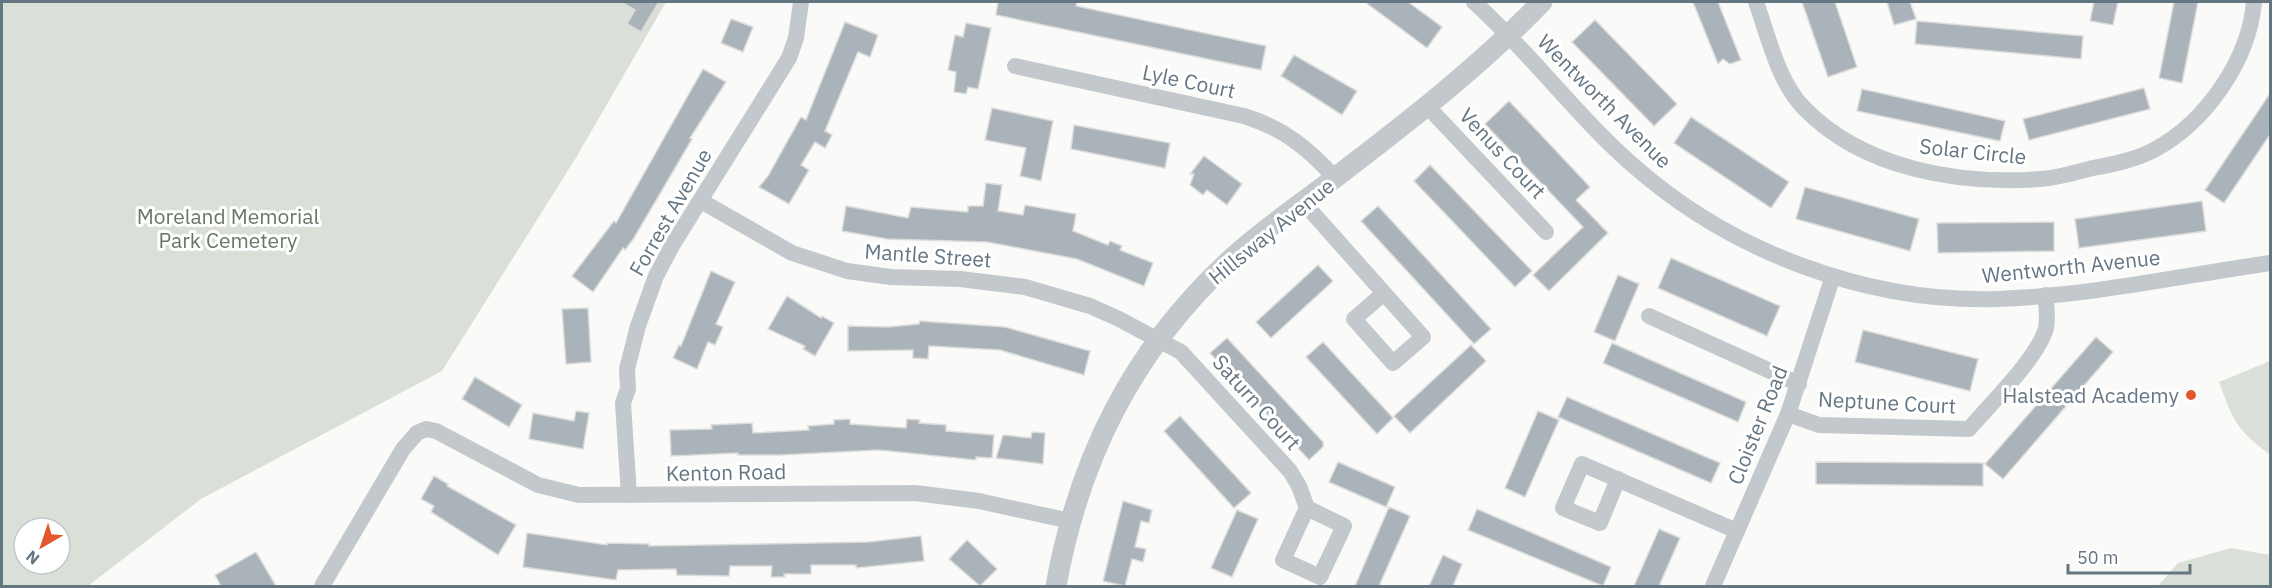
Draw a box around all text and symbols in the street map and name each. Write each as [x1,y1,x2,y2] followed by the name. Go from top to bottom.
[1532,28,1678,174] street label: Wentworth Avenue
[1140,58,1238,104] street label: Lyle Court
[1454,102,1552,204] street label: Venus Court
[1918,131,2028,171] street label: Solar Circle
[622,143,718,281] street label: Forrest Avenue
[1202,172,1340,290] street label: Hillsway Avenue
[137,202,320,254] park label: Moreland Memorial Park Cemetery
[863,237,993,273] street label: Mantle Street
[1980,243,2162,289] street label: Wentworth Avenue
[1207,348,1307,456] street label: Saturn Court
[1720,362,1794,488] street label: Cloister Road
[2002,381,2180,409] place label: Halstead Academy
[1817,384,1957,420] street label: Neptune Court
[2184,388,2198,402] marker: Halstead Academy
[666,457,786,487] street label: Kenton Road
[12,516,72,576] north arrow
[2068,537,2190,575] scale bar
[22,546,43,569] text: N
[2077,546,2119,569] text: 50 m

